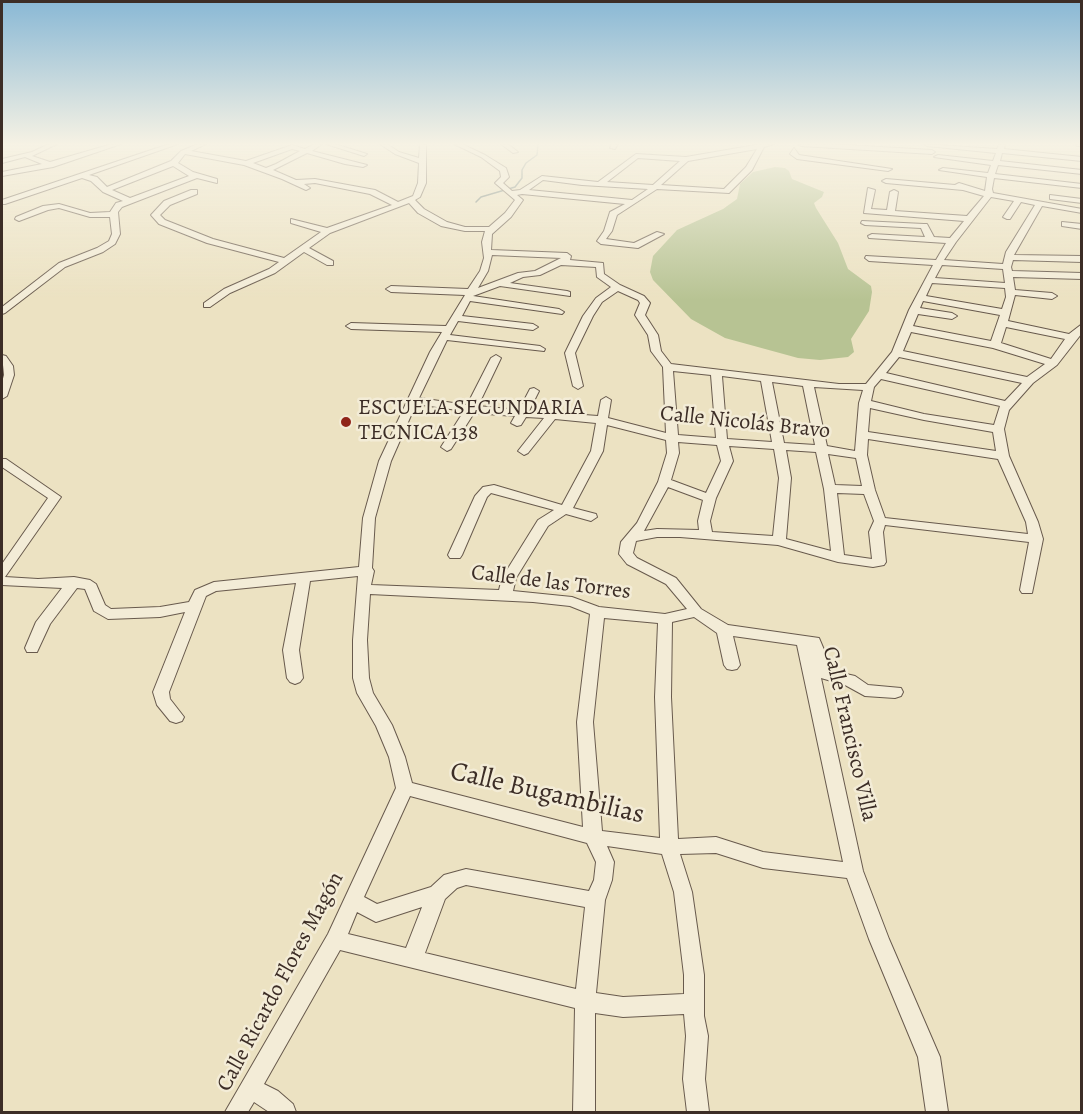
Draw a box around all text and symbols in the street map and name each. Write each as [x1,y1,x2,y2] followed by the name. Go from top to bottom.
[358,396,584,448] place label: ESCUELA SECUNDARIA TECNICA 138
[659,401,831,445] street label: Calle Nicolás Bravo
[339,415,353,429] marker: ESCUELA SECUNDARIA TECNICA 138
[470,560,632,606] street label: Calle de las Torres
[816,644,882,824] street label: Calle Francisco Villa
[447,756,647,832] street label: Calle Bugambilias
[212,868,350,1096] street label: Calle Ricardo Flores Magón

